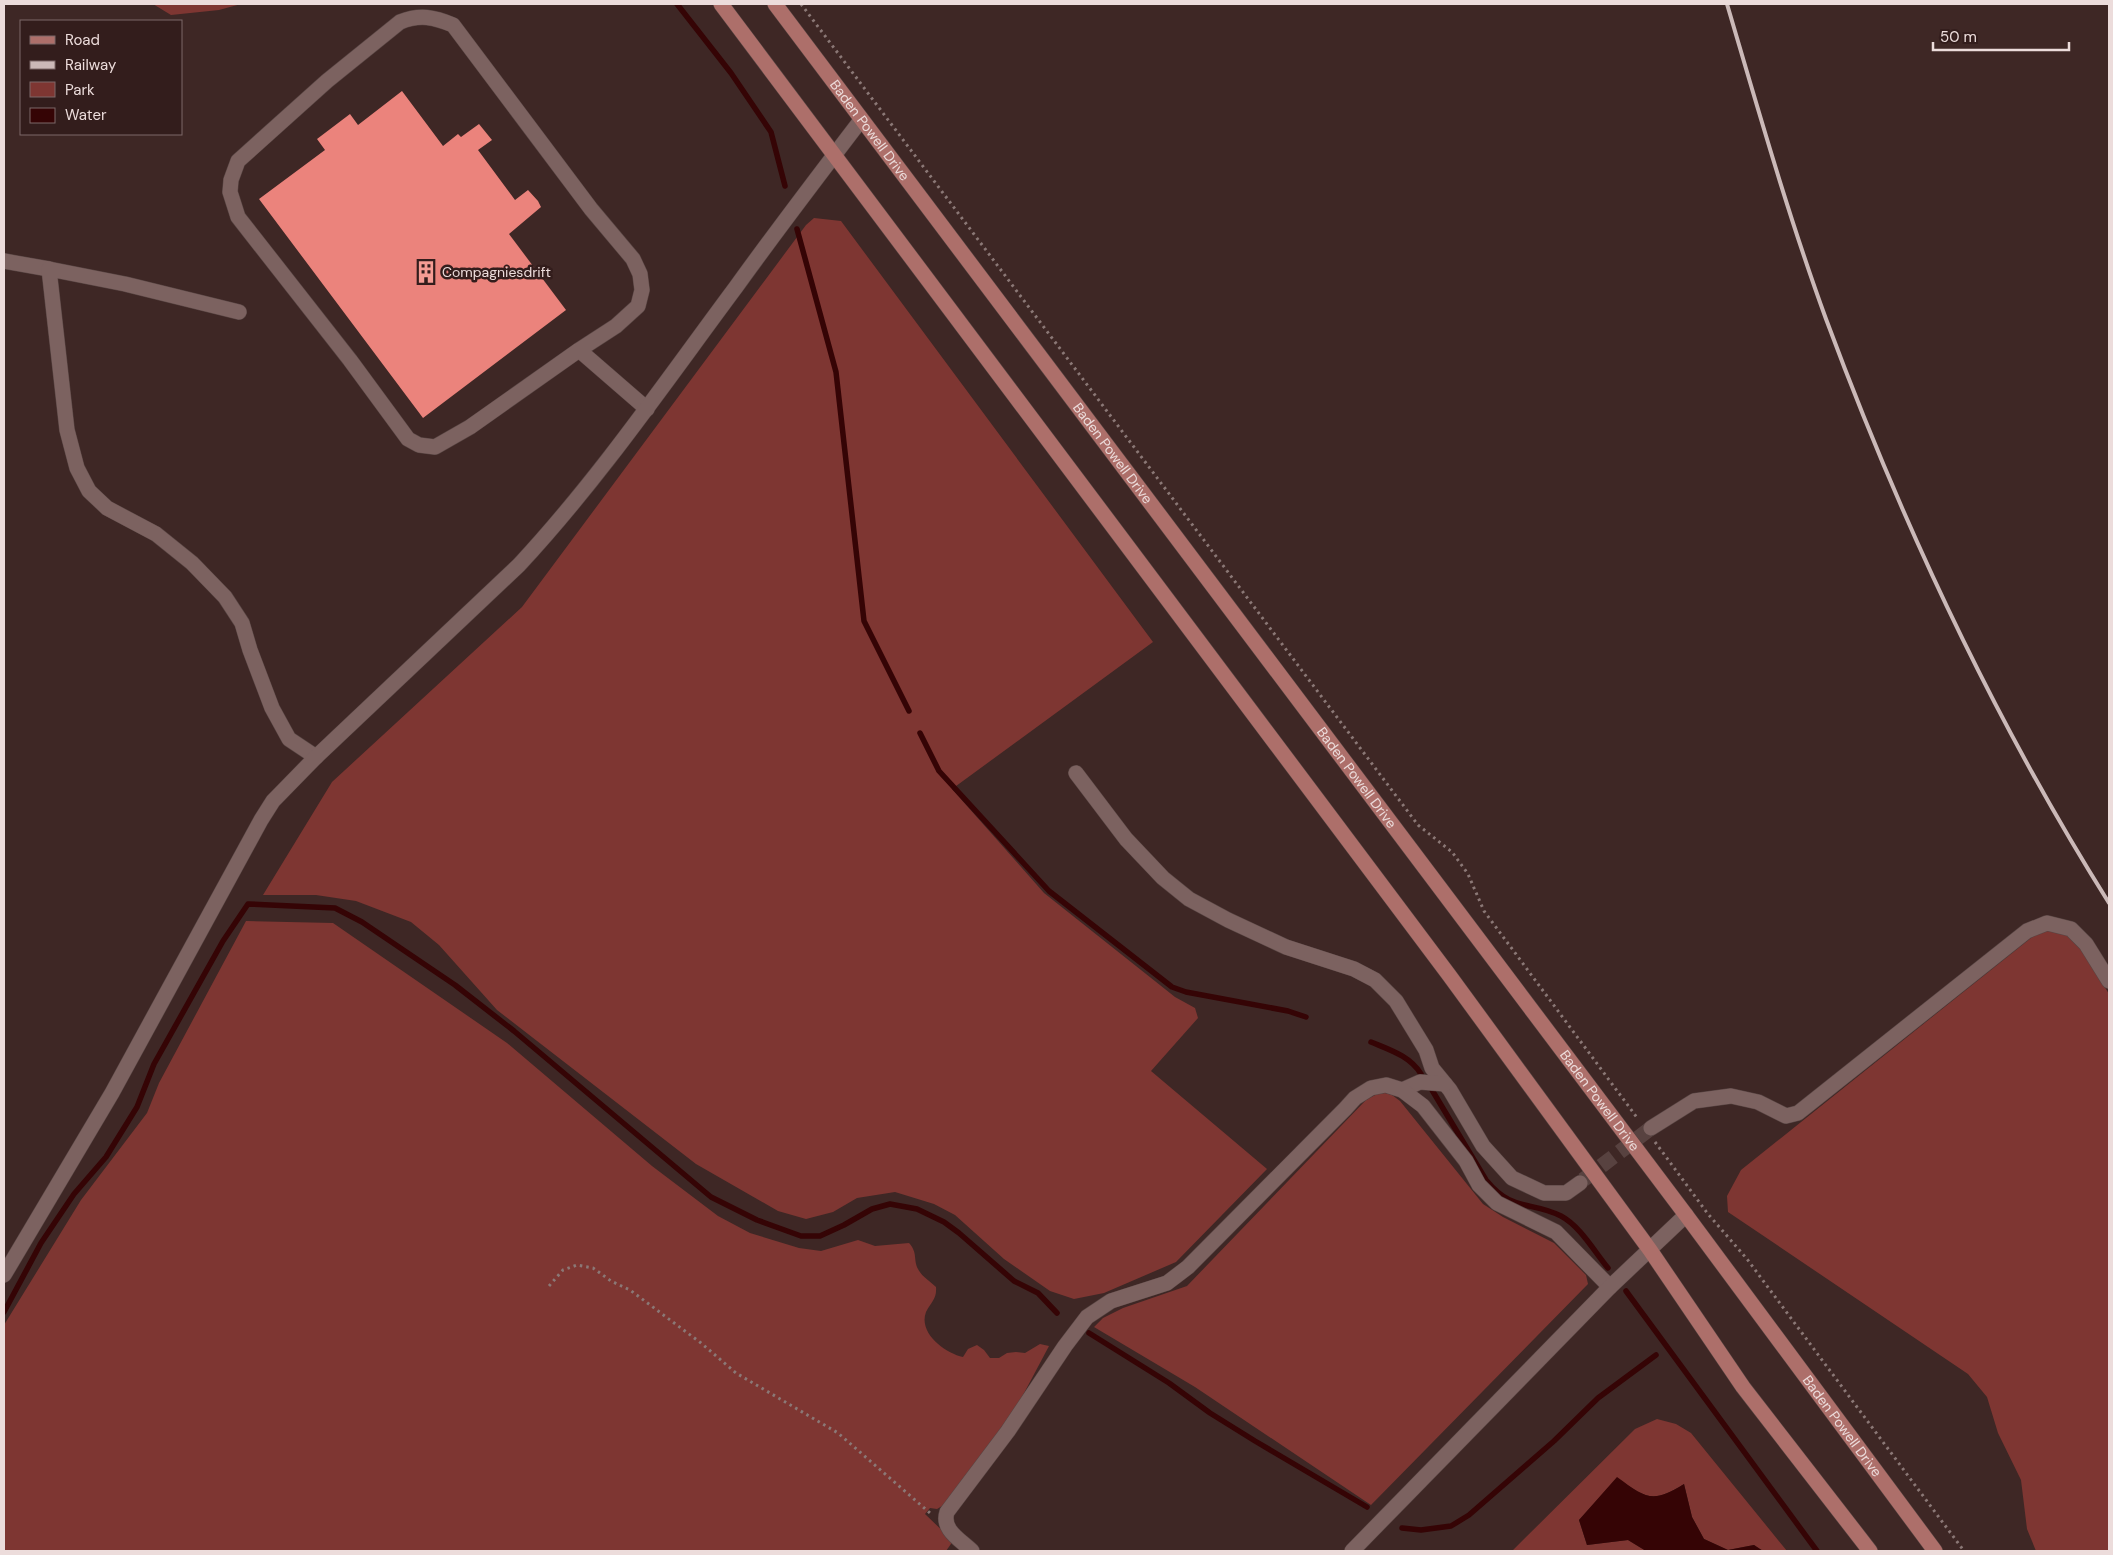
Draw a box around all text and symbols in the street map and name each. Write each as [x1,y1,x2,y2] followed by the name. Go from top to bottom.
[20,20,182,135] legend
[1933,20,2069,52] scale bar
[1940,27,1977,47] text: 50 m
[65,30,100,50] text: Road
[65,55,117,75] text: Railway
[826,76,914,184] street label: Baden Powell Drive
[65,80,95,100] text: Park
[65,105,107,125] text: Water
[413,259,439,285] building icon: Compagniesdrift
[442,263,551,281] place label: Compagniesdrift
[1069,399,1157,507] street label: Baden Powell Drive
[1313,723,1401,832] street label: Baden Powell Drive
[1556,1046,1644,1155] street label: Baden Powell Drive
[1799,1372,1886,1480] street label: Baden Powell Drive

